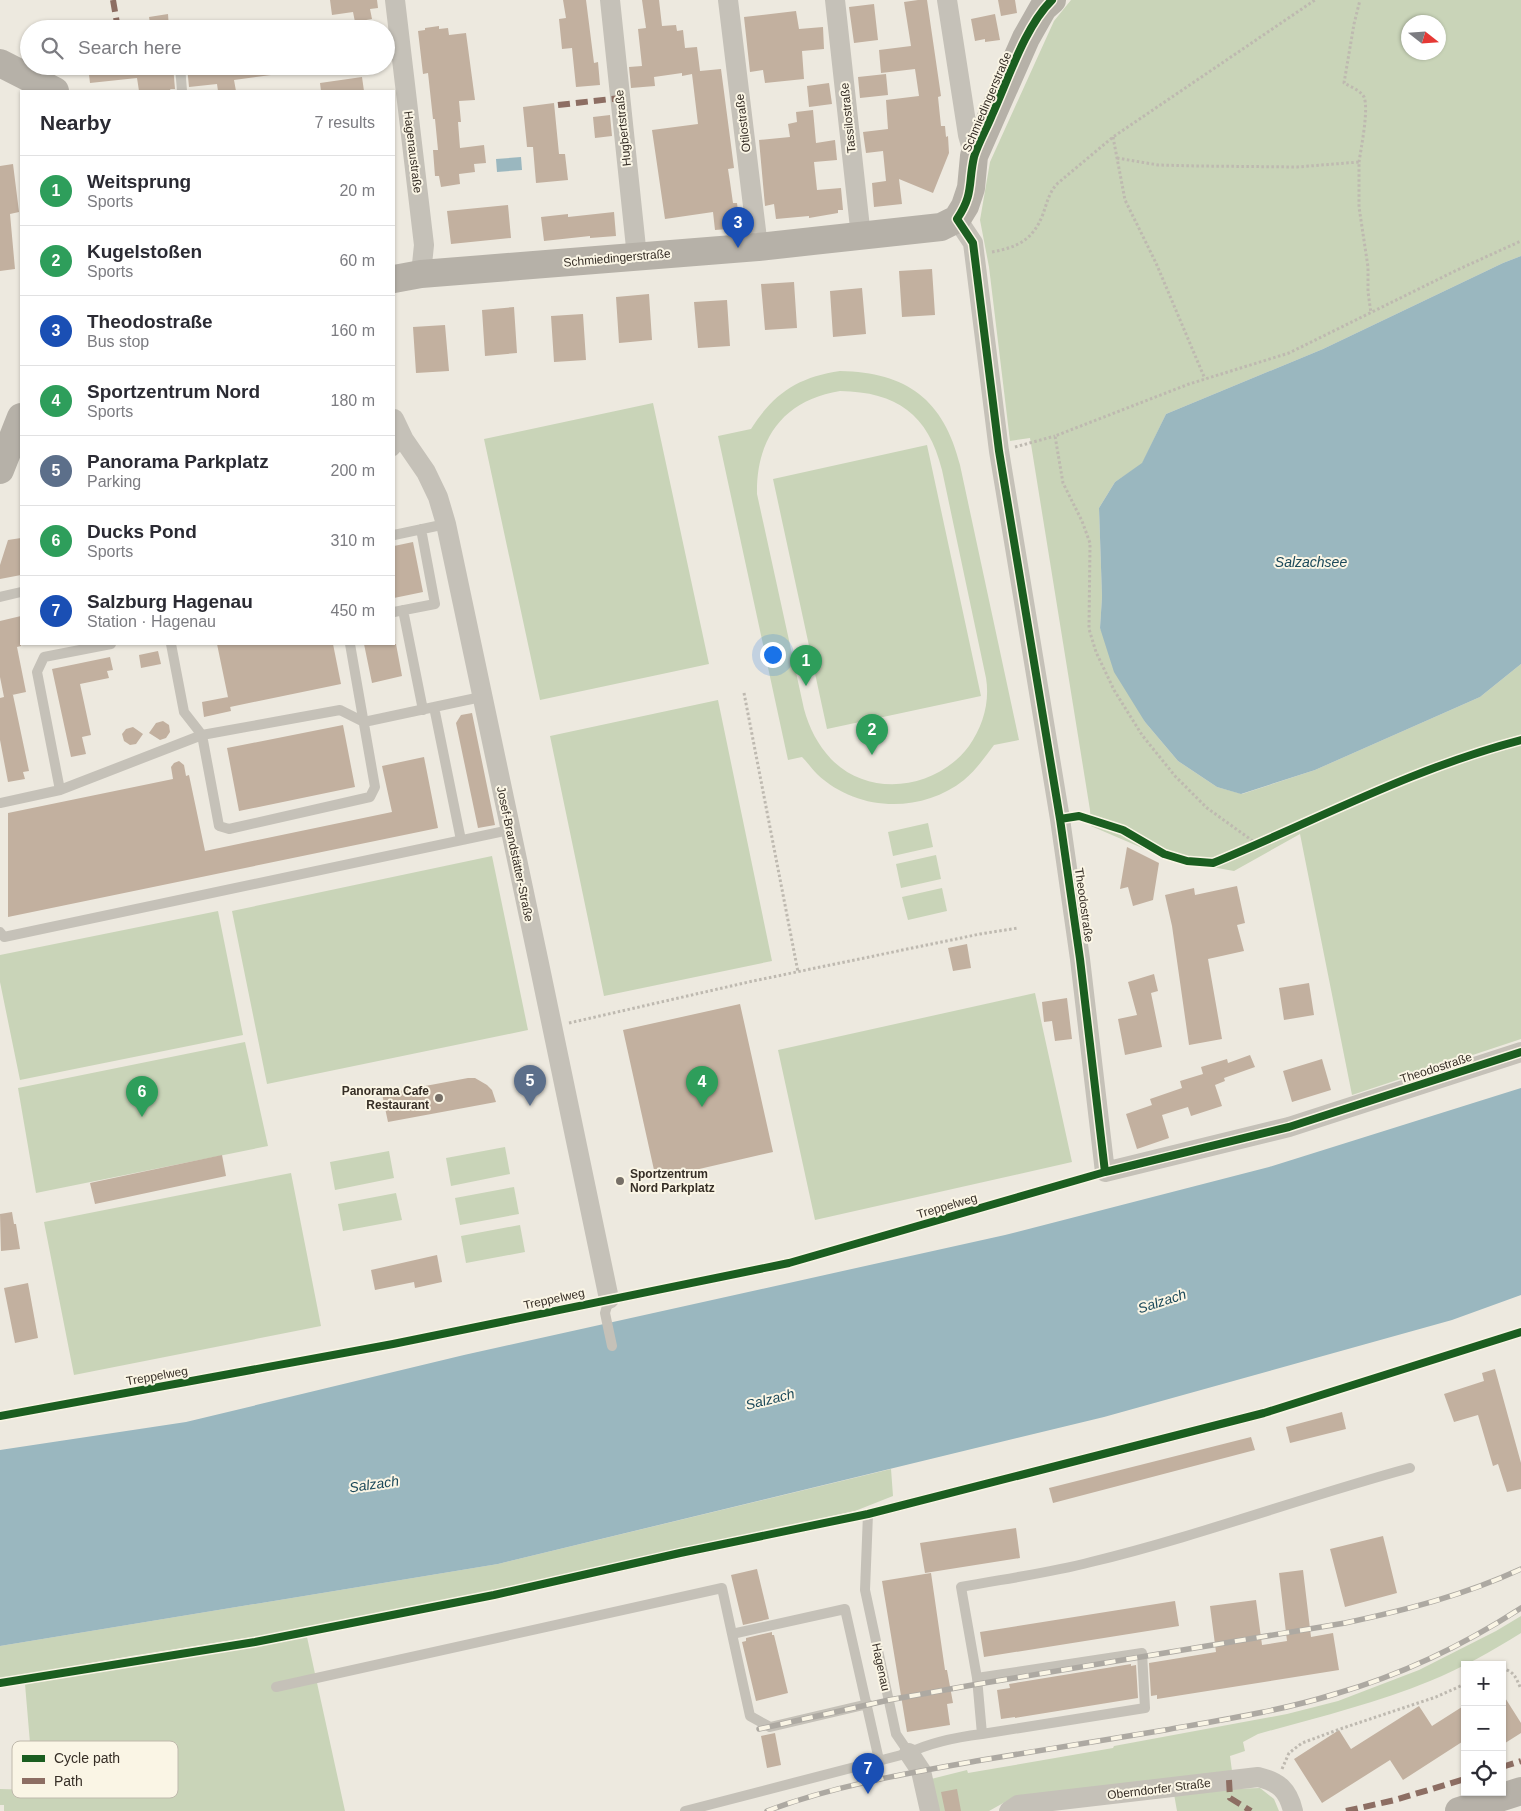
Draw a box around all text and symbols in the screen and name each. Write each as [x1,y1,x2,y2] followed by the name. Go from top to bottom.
[1401,15,1446,60] north arrow
[20,20,395,75] search box
[38,34,66,62] icon: search
[78,37,182,58] text: Search here
[960,50,1015,154] street label: Schmiedingerstraße
[837,82,859,154] street label: Tassilostraße
[612,89,634,167] street label: Hugbertstraße
[732,93,754,153] street label: Otilostraße
[401,110,425,194] street label: Hagenaustraße
[40,111,111,134] text: Nearby
[315,114,375,131] text: 7 results
[87,171,191,192] text: Weitsprung
[52,182,60,199] text: 1
[339,182,375,199] text: 20 m
[87,193,133,210] text: Sports
[722,207,754,248] pin: 3
[87,241,202,262] text: Kugelstoßen
[563,246,671,270] street label: Schmiedingerstraße
[52,252,60,269] text: 2
[339,252,375,269] text: 60 m
[87,263,133,280] text: Sports
[87,311,213,332] text: Theodostraße
[52,322,60,339] text: 3
[331,322,375,339] text: 160 m
[87,333,149,350] text: Bus stop
[87,381,260,402] text: Sportzentrum Nord
[52,392,60,409] text: 4
[331,392,375,409] text: 180 m
[87,403,133,420] text: Sports
[87,451,269,472] text: Panorama Parkplatz
[52,462,60,479] text: 5
[331,462,375,479] text: 200 m
[87,473,141,490] text: Parking
[87,521,197,542] text: Ducks Pond
[52,532,60,549] text: 6
[331,532,375,549] text: 310 m
[87,543,133,560] text: Sports
[1275,554,1347,570] water label: Salzachsee
[87,591,253,612] text: Salzburg Hagenau
[52,602,60,619] text: 7
[331,602,375,619] text: 450 m
[87,613,216,630] text: Station · Hagenau
[760,642,786,668] your location
[790,645,822,686] pin: 1
[856,714,888,755] pin: 2
[494,785,536,923] street label: Josef-Brandstätter-Straße
[1072,867,1096,943] street label: Theodostraße
[1398,1050,1474,1086] street label: Theodostraße
[514,1065,546,1106] pin: 5
[686,1066,718,1107] pin: 4
[126,1076,158,1117] pin: 6
[342,1084,429,1112] place label: Panorama Cafe Restaurant
[433,1092,445,1104] marker: Panorama Cafe Restaurant
[630,1167,715,1195] place label: Sportzentrum Nord Parkplatz
[614,1175,626,1187] marker: Sportzentrum Nord Parkplatz
[915,1191,979,1221] street label: Treppelweg
[522,1286,586,1312] street label: Treppelweg
[1136,1286,1188,1316] water label: Salzach
[125,1364,189,1388] street label: Treppelweg
[744,1385,796,1413] water label: Salzach
[348,1473,400,1495] water label: Salzach
[869,1642,893,1692] street label: Hagenau
[1461,1661,1506,1796] map controls
[1461,1661,1506,1706] button: +
[1461,1706,1506,1751] button: −
[12,1741,178,1798] legend
[54,1750,120,1766] text: Cycle path
[1461,1751,1506,1796] button: locate
[852,1753,884,1794] pin: 7
[54,1773,83,1789] text: Path
[1107,1776,1212,1802] street label: Oberndorfer Straße

